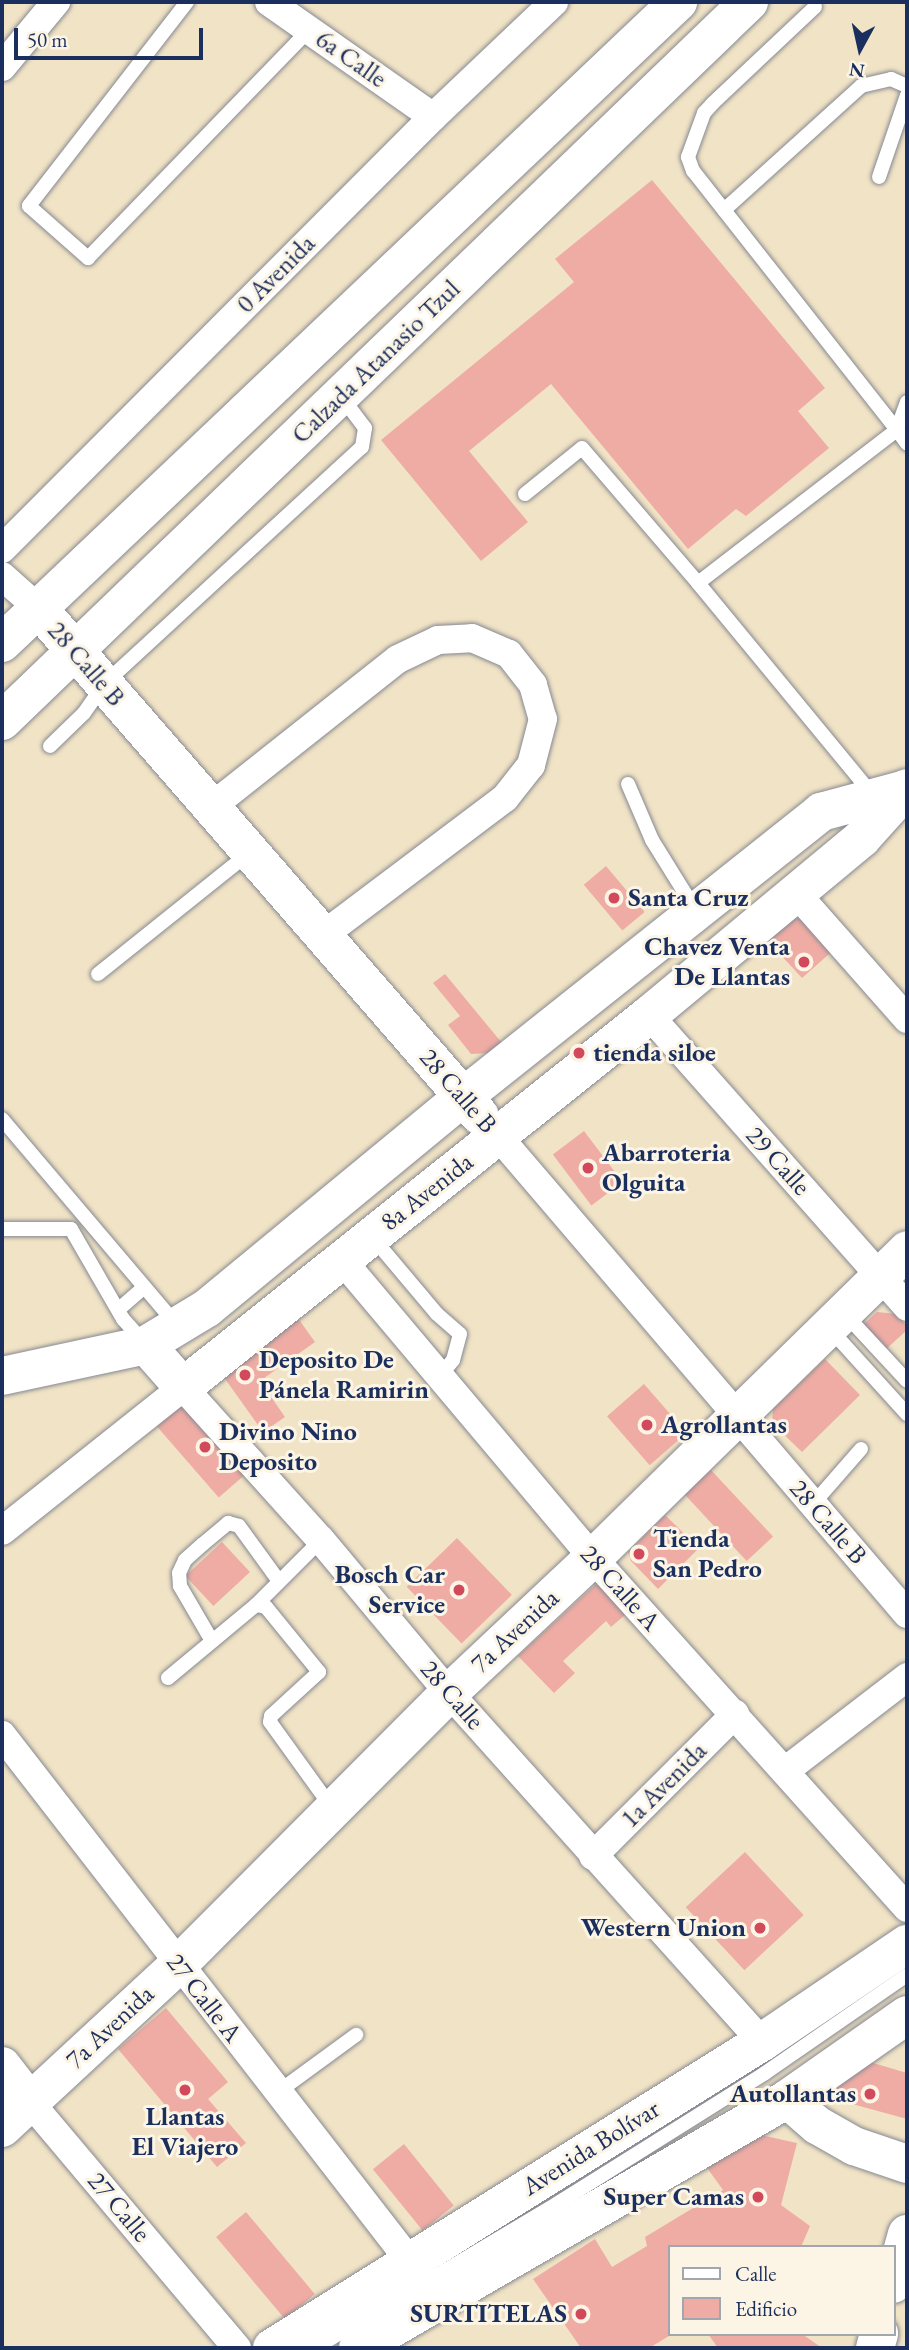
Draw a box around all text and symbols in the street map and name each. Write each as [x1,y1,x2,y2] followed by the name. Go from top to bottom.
[18,14,206,58] scale bar
[825,14,895,84] north arrow
[309,23,393,95] street label: 6a Calle
[27,26,68,53] text: 50 m
[848,57,866,84] text: N
[230,228,322,320] street label: 0 Avenida
[285,274,467,450] street label: Calzada Atanasio Tzul
[41,615,131,713] street label: 28 Calle B
[628,882,749,914] place label: Santa Cruz
[606,890,622,906] marker: Santa Cruz
[644,931,790,992] place label: Chavez Venta De Llantas
[796,954,812,970] marker: Chavez Venta De Llantas
[593,1037,716,1069] place label: tienda siloe
[413,1042,503,1140] street label: 28 Calle B
[571,1045,587,1061] marker: tienda siloe
[739,1120,817,1202] street label: 29 Calle
[602,1137,731,1198] place label: Abarroteria Olguita
[375,1146,479,1238] street label: 8a Avenida
[580,1160,596,1176] marker: Abarroteria Olguita
[259,1344,429,1406] place label: Deposito De Pánela Ramirin
[237,1367,253,1383] marker: Deposito De Pánela Ramirin
[661,1409,787,1441] place label: Agrollantas
[219,1416,357,1478] place label: Divino Nino Deposito
[639,1417,655,1433] marker: Agrollantas
[197,1439,213,1455] marker: Divino Nino Deposito
[783,1473,873,1571] street label: 28 Calle B
[653,1523,762,1584] place label: Tienda San Pedro
[573,1539,667,1637] street label: 28 Calle A
[631,1546,647,1562] marker: Tienda San Pedro
[335,1559,445,1620] place label: Bosch Car Service
[451,1582,467,1598] marker: Bosch Car Service
[465,1583,565,1679] street label: 7a Avenida
[413,1654,491,1736] street label: 28 Calle
[615,1736,713,1834] street label: 1a Avenida
[581,1912,746,1944] place label: Western Union
[752,1920,768,1936] marker: Western Union
[159,1947,249,2049] street label: 27 Calle A
[60,1979,160,2075] street label: 7a Avenida
[730,2078,856,2110] place label: Autollantas
[177,2082,193,2098] marker: Llantas El Viajero
[862,2086,878,2102] marker: Autollantas
[516,2093,666,2203] street label: Avenida Bolívar
[132,2101,238,2162] place label: Llantas El Viajero
[81,2166,157,2248] street label: 27 Calle
[604,2181,744,2213] place label: Super Camas
[750,2189,766,2205] marker: Super Camas
[668,2245,895,2336] legend
[735,2260,777,2287] text: Calle
[735,2295,797,2322] text: Edificio
[410,2298,567,2330] place label: SURTITELAS
[573,2306,589,2322] marker: SURTITELAS

